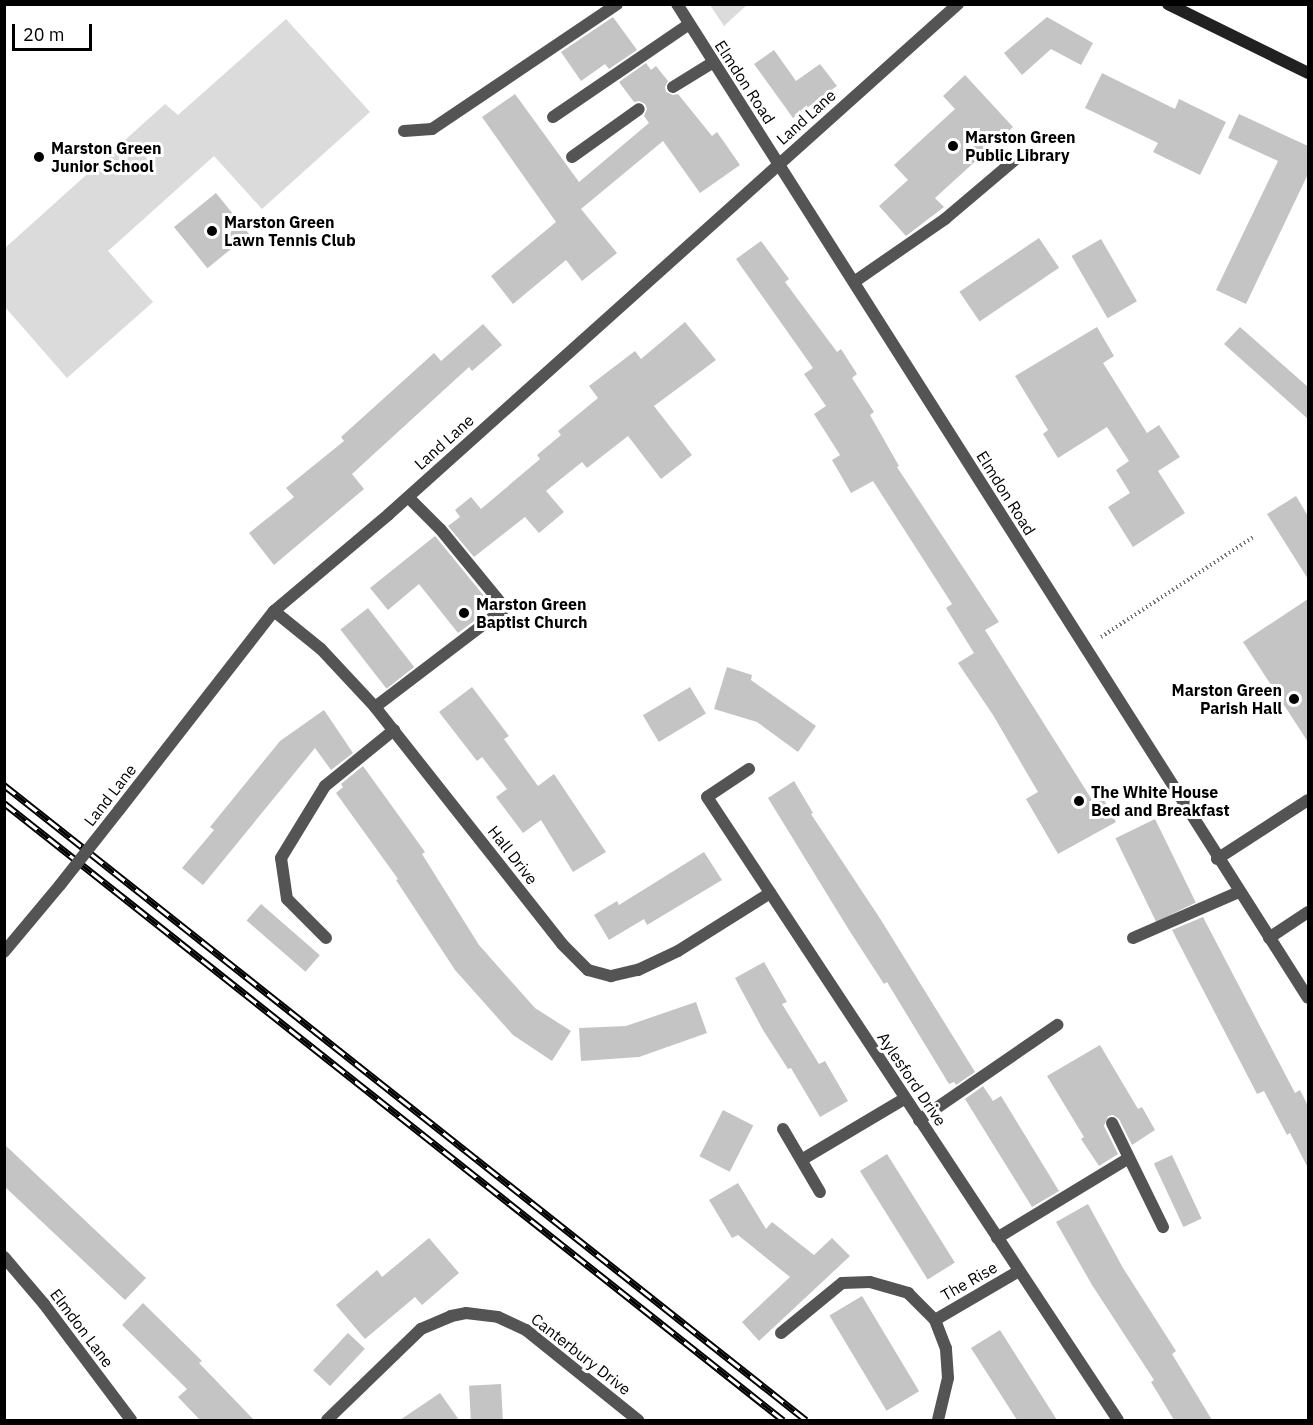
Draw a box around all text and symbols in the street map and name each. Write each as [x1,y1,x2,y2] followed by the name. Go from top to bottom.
[15,12,94,50] scale bar
[23,23,65,46] text: 20 m
[711,37,779,127] street label: Elmdon Road
[772,85,840,149] street label: Land Lane
[965,127,1075,165] place label: Marston Green Public Library
[51,138,161,176] place label: Marston Green Junior School
[946,139,960,153] marker: Marston Green Public Library
[32,150,46,164] marker: Marston Green Junior School
[224,212,356,250] place label: Marston Green Lawn Tennis Club
[205,224,219,238] marker: Marston Green Lawn Tennis Club
[410,410,478,474] street label: Land Lane
[973,447,1039,539] street label: Elmdon Road
[476,594,588,632] place label: Marston Green Baptist Church
[457,606,471,620] marker: Marston Green Baptist Church
[1172,680,1282,718] place label: Marston Green Parish Hall
[1287,692,1301,706] marker: Marston Green Parish Hall
[80,760,140,830] street label: Land Lane
[1091,782,1230,820] place label: The White House Bed and Breakfast
[1072,794,1086,808] marker: The White House Bed and Breakfast
[484,822,542,888] street label: Hall Drive
[874,1028,950,1130] street label: Aylesford Drive
[938,1257,1000,1305] street label: The Rise
[46,1285,118,1371] street label: Elmdon Lane
[527,1309,635,1399] street label: Canterbury Drive

